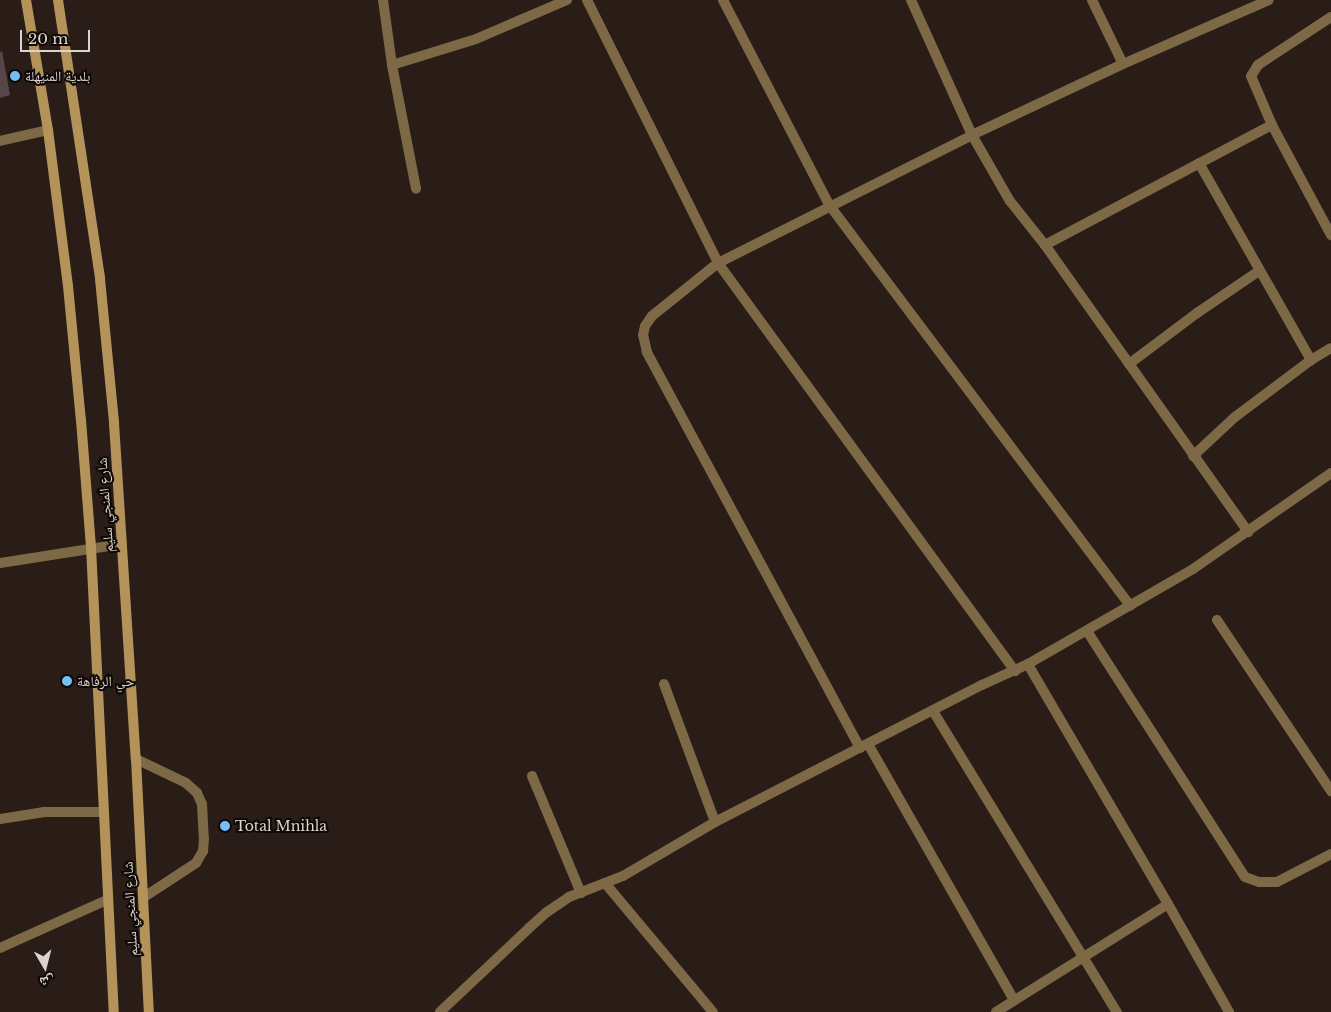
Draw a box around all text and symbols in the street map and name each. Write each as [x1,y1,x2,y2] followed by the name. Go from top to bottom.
[22,20,92,52] scale bar
[28,29,68,48] text: 20 m
[25,68,90,84] place label: بلدية المنيهلة
[9,70,21,82] marker: بلدية المنيهلة
[93,457,117,553] street label: شارع المنجي سليم
[77,673,134,689] place label: حي الرفاهة
[61,675,73,687] marker: حي الرفاهة
[235,818,327,834] place label: Total Mnihla
[219,820,231,832] marker: Total Mnihla
[119,861,141,957] street label: شارع المنجي سليم
[20,942,70,992] north arrow
[38,972,56,992] text: ش

